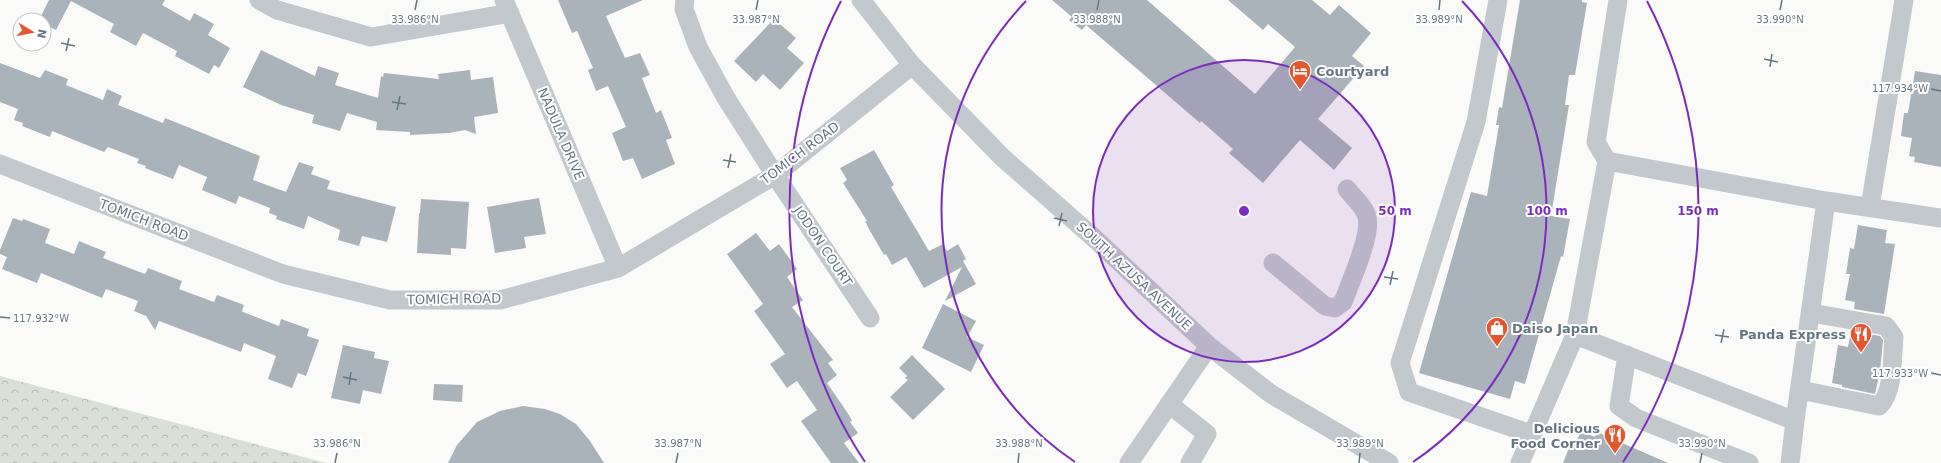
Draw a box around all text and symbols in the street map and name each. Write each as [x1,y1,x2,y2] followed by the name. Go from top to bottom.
[12,12,52,52] north arrow
[391,14,439,25] text: 33.986°N
[732,14,780,25] text: 33.987°N
[1073,14,1121,25] text: 33.988°N
[1415,14,1463,25] text: 33.989°N
[1756,14,1804,25] text: 33.990°N
[34,28,49,39] text: N
[1287,58,1313,91] hotel icon: Courtyard
[1316,64,1389,79] place label: Courtyard
[1872,83,1928,94] text: 117.934°W
[535,86,587,182] street label: NADULA DRIVE
[757,119,842,188] street label: TOMICH ROAD
[96,196,191,244] street label: TOMICH ROAD
[790,202,855,289] street label: JODON COURT
[1237,204,1251,218] centre of rings
[1378,204,1412,218] text: 50 m
[1526,204,1568,218] text: 100 m
[1677,204,1719,218] text: 150 m
[1074,219,1194,333] street label: SOUTH AZUSA AVENUE
[406,291,501,307] street label: TOMICH ROAD
[13,313,69,324] text: 117.932°W
[1484,315,1510,348] shop icon: Daiso Japan
[1512,321,1598,336] place label: Daiso Japan
[1848,321,1874,354] restaurant icon: Panda Express
[1739,327,1846,342] place label: Panda Express
[1872,368,1928,379] text: 117.933°W
[1511,421,1601,451] place label: Delicious Food Corner
[1602,422,1628,455] restaurant icon: Delicious Food Corner
[313,438,361,449] text: 33.986°N
[654,438,702,449] text: 33.987°N
[995,438,1043,449] text: 33.988°N
[1336,438,1384,449] text: 33.989°N
[1678,438,1726,449] text: 33.990°N

